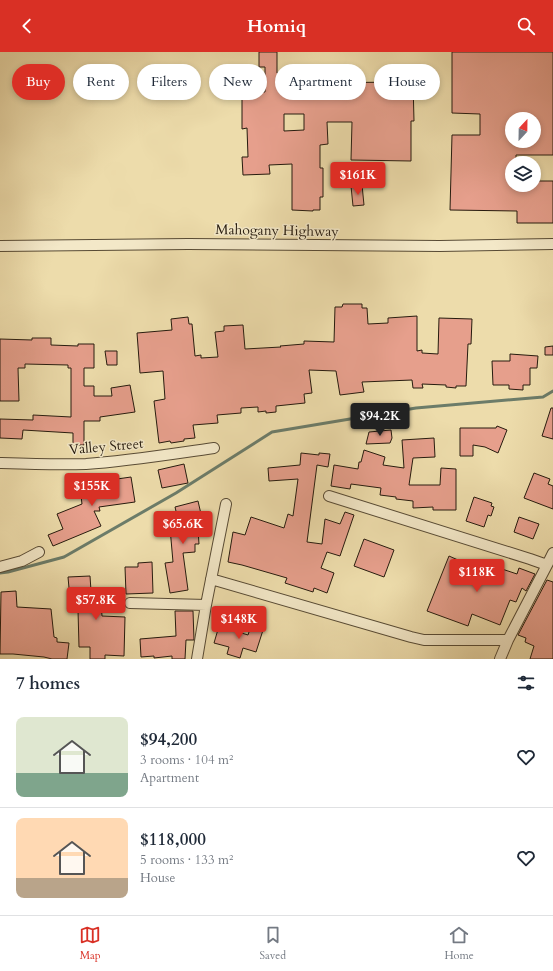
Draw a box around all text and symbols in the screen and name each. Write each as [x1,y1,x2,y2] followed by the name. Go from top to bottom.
[247,14,306,39] text: Homiq
[16,15,38,37] icon: back
[515,15,537,37] icon: search
[12,64,65,100] chip: Buy
[73,64,129,100] chip: Rent
[137,64,201,100] chip: Filters
[209,64,267,100] chip: New
[275,64,366,100] chip: Apartment
[374,64,440,100] chip: House
[505,112,541,148] north arrow
[505,112,541,192] map controls
[505,156,541,192] button: layers
[330,162,386,196] pin: $161K
[339,166,377,184] text: $161K
[215,220,339,241] street label: Mahogany Highway
[347,403,413,437] pin: $94.2K
[360,407,400,425] text: $94.2K
[68,434,145,459] street label: Valley Street
[64,473,120,507] pin: $155K
[73,477,111,495] text: $155K
[150,511,216,545] pin: $65.6K
[163,515,203,533] text: $65.6K
[449,559,505,593] pin: $118K
[458,563,496,581] text: $118K
[63,587,129,621] pin: $57.8K
[76,591,116,609] text: $57.8K
[211,606,267,640] pin: $148K
[220,610,258,628] text: $148K
[16,672,80,695] text: 7 homes
[515,672,537,694] icon: filters
[140,728,197,751] text: $94,200
[48,733,96,781] icon: home
[515,746,537,768] icon: heart
[140,751,233,769] text: 3 rooms · 104 m²
[140,769,199,787] text: Apartment
[140,828,206,851] text: $118,000
[48,834,96,882] icon: home
[515,847,537,869] icon: heart
[140,851,233,869] text: 5 rooms · 133 m²
[140,869,175,887] text: House
[79,924,101,963] tab: Map
[259,924,286,963] tab: Saved
[444,924,474,963] tab: Home

